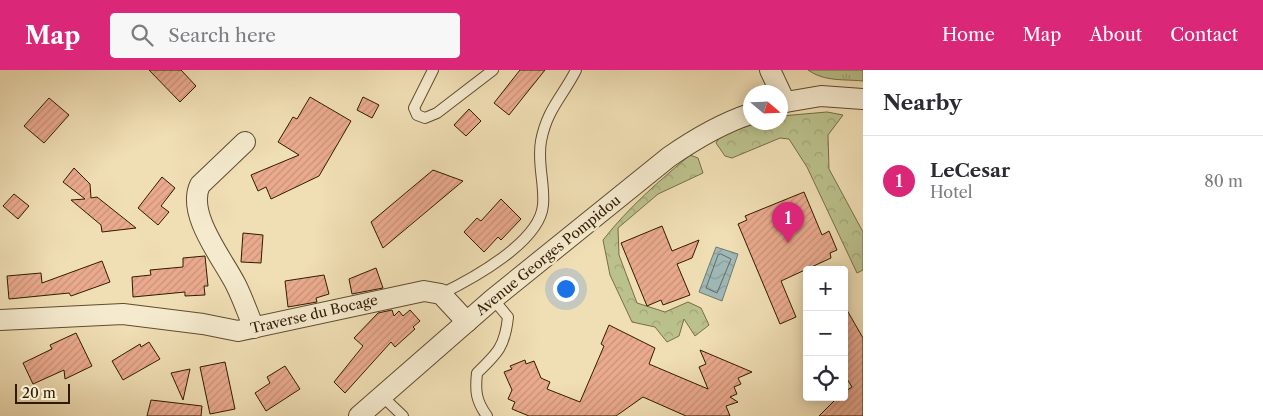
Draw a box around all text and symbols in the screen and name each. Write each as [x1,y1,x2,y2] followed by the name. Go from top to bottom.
[110,13,460,58] search box
[25,21,80,50] text: Map
[128,21,156,49] icon: search
[168,24,276,47] text: Search here
[942,24,995,46] text: Home
[1023,24,1061,46] text: Map
[1089,24,1142,46] text: About
[1170,24,1238,46] text: Contact
[743,85,788,130] north arrow
[883,90,962,115] text: Nearby
[930,159,1010,182] text: LeCesar
[895,171,903,191] text: 1
[1204,171,1243,191] text: 80 m
[930,182,973,202] text: Hotel
[471,191,624,320] street label: Avenue Georges Pompidou
[772,202,804,243] pin: 1
[803,266,848,401] map controls
[803,266,848,311] button: +
[553,276,579,302] your location
[249,291,380,337] street label: Traverse du Bocage
[803,311,848,356] button: −
[803,356,848,401] button: locate
[15,381,70,404] scale bar
[22,384,56,402] text: 20 m

